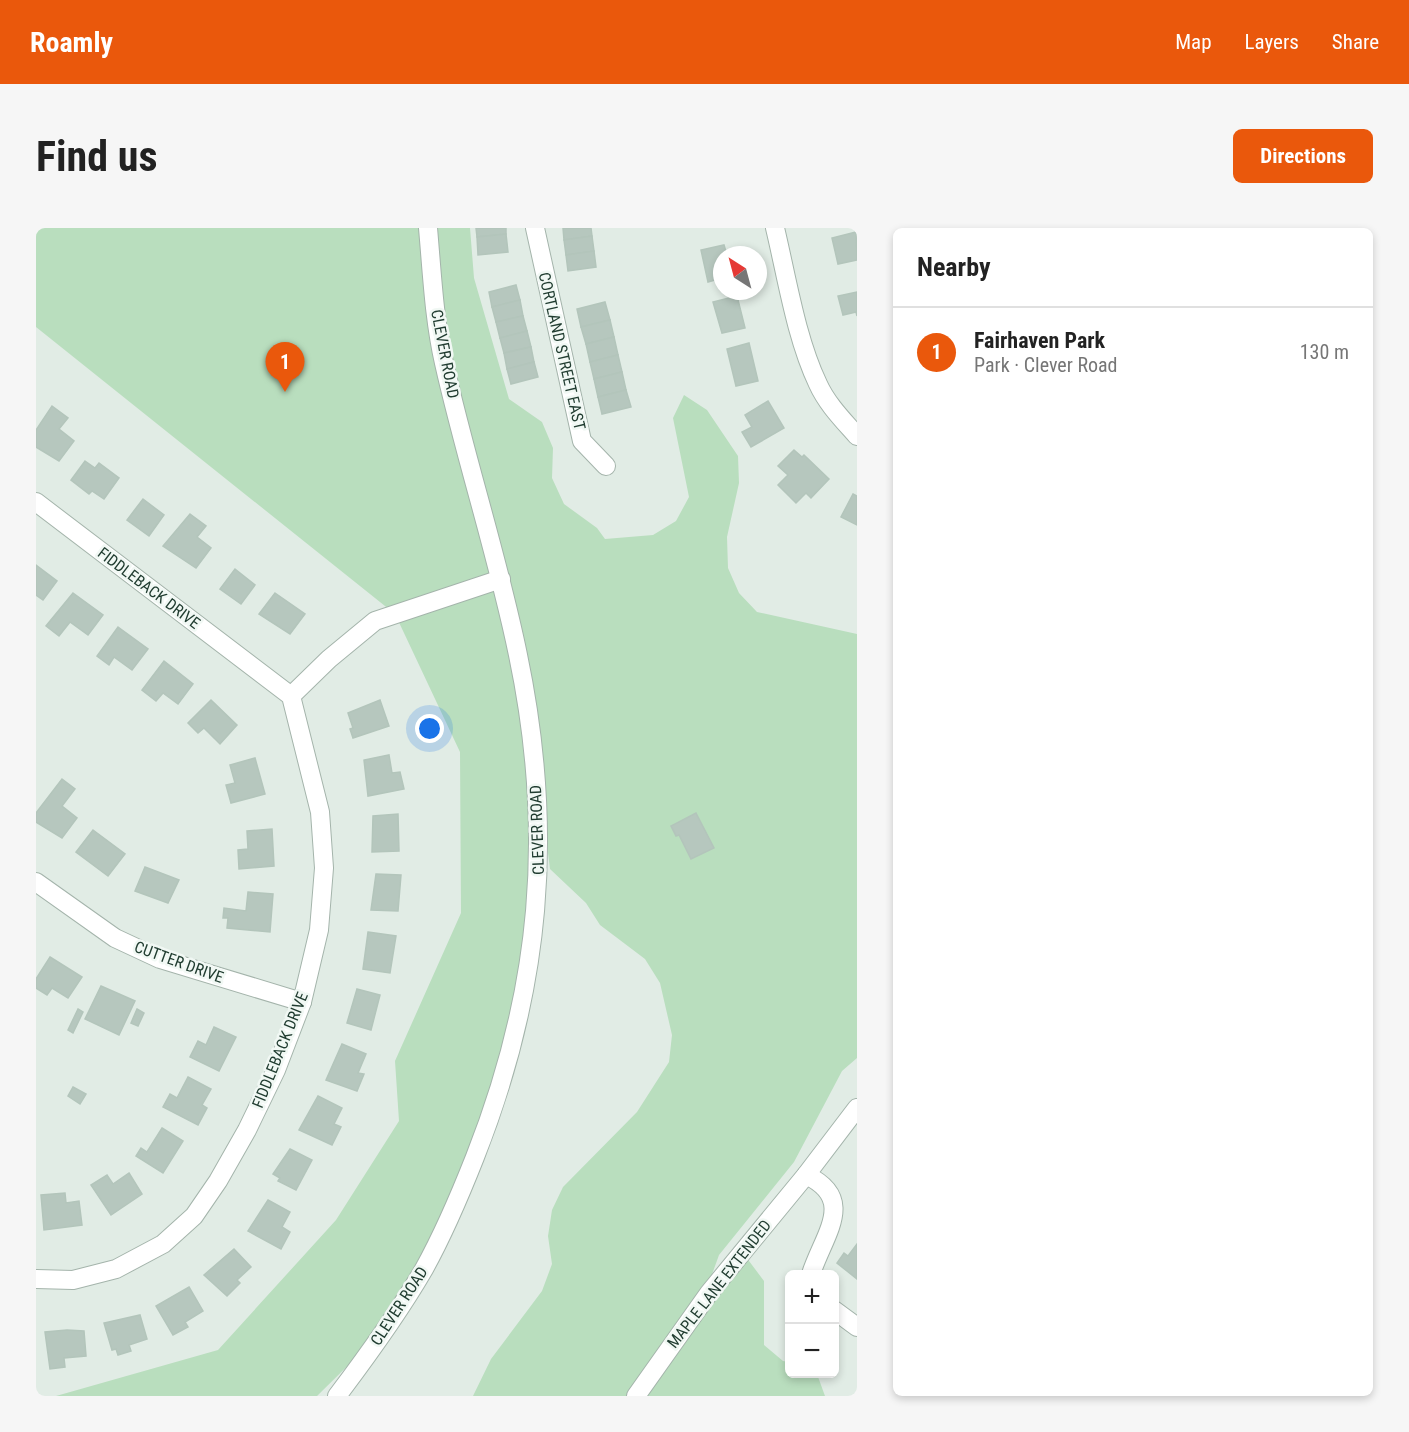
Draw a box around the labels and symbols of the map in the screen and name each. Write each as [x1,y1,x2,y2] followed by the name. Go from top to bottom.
[713,246,767,300] north arrow
[535,270,589,432] street label: CORTLAND STREET EAST
[427,308,463,400] street label: CLEVER ROAD
[266,342,304,392] pin: 1
[94,543,204,633] street label: FIDDLEBACK DRIVE
[415,714,444,743] your location
[526,785,548,875] street label: CLEVER ROAD
[132,937,226,987] street label: CUTTER DRIVE
[248,989,312,1111] street label: FIDDLEBACK DRIVE
[663,1216,775,1352] street label: MAPLE LANE EXTENDED
[367,1263,431,1349] street label: CLEVER ROAD

